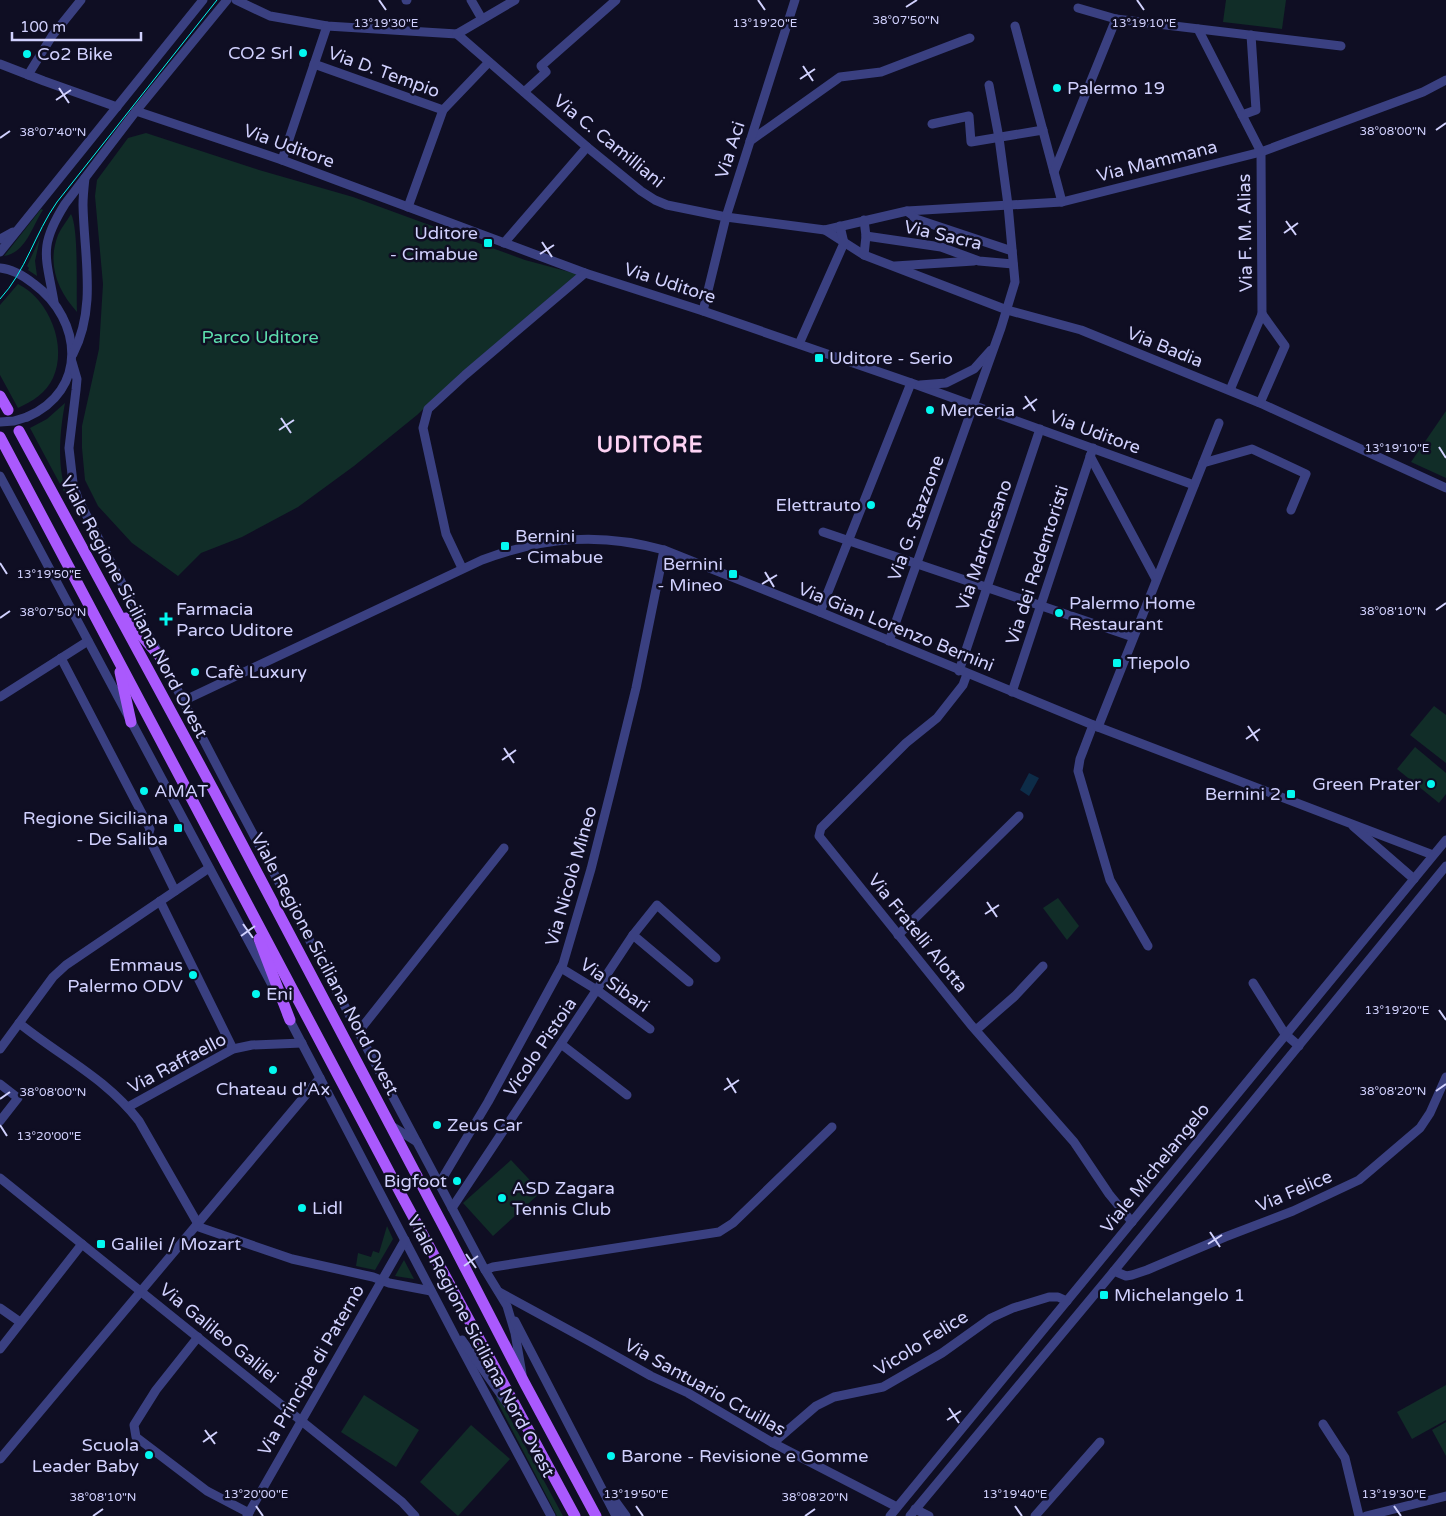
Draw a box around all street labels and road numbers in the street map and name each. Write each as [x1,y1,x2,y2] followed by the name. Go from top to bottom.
[325,42,443,102] street label: Via D. Tempio
[549,90,669,192] street label: Via C. Camilliani
[240,119,338,173] street label: Via Uditore
[710,119,750,181] street label: Via Aci
[1094,135,1220,187] street label: Via Mammana
[1233,174,1257,292] street label: Via F. M. Alias
[902,215,984,255] street label: Via Sacra
[621,258,719,308] street label: Via Uditore
[1124,322,1206,372] street label: Via Badia
[1046,405,1144,459] street label: Via Uditore
[883,452,949,584] street label: Via G. Stazzone
[55,472,213,742] street label: Viale Regione Siciliana Nord Ovest
[951,477,1017,613] street label: Via Marchesano
[1001,482,1073,648] street label: Via dei Redentoristi
[795,578,997,676] street label: Via Gian Lorenzo Bernini
[540,803,602,949] street label: Via Nicolò Mineo
[246,829,404,1099] street label: Viale Regione Siciliana Nord Ovest
[863,869,973,997] street label: Via Fratelli Alotta
[576,953,654,1017] street label: Via Sibari
[499,993,581,1101] street label: Vicolo Pistoia
[124,1028,230,1098] street label: Via Raffaello
[1096,1098,1214,1238] street label: Viale Michelangelo
[1253,1165,1335,1217] street label: Via Felice
[402,1211,560,1481] street label: Viale Regione Siciliana Nord Ovest
[155,1278,283,1388] street label: Via Galileo Galilei
[253,1280,369,1459] street label: Via Principe di Paternò
[870,1305,972,1381] street label: Vicolo Felice
[621,1334,789,1440] street label: Via Santuario Cruillas

